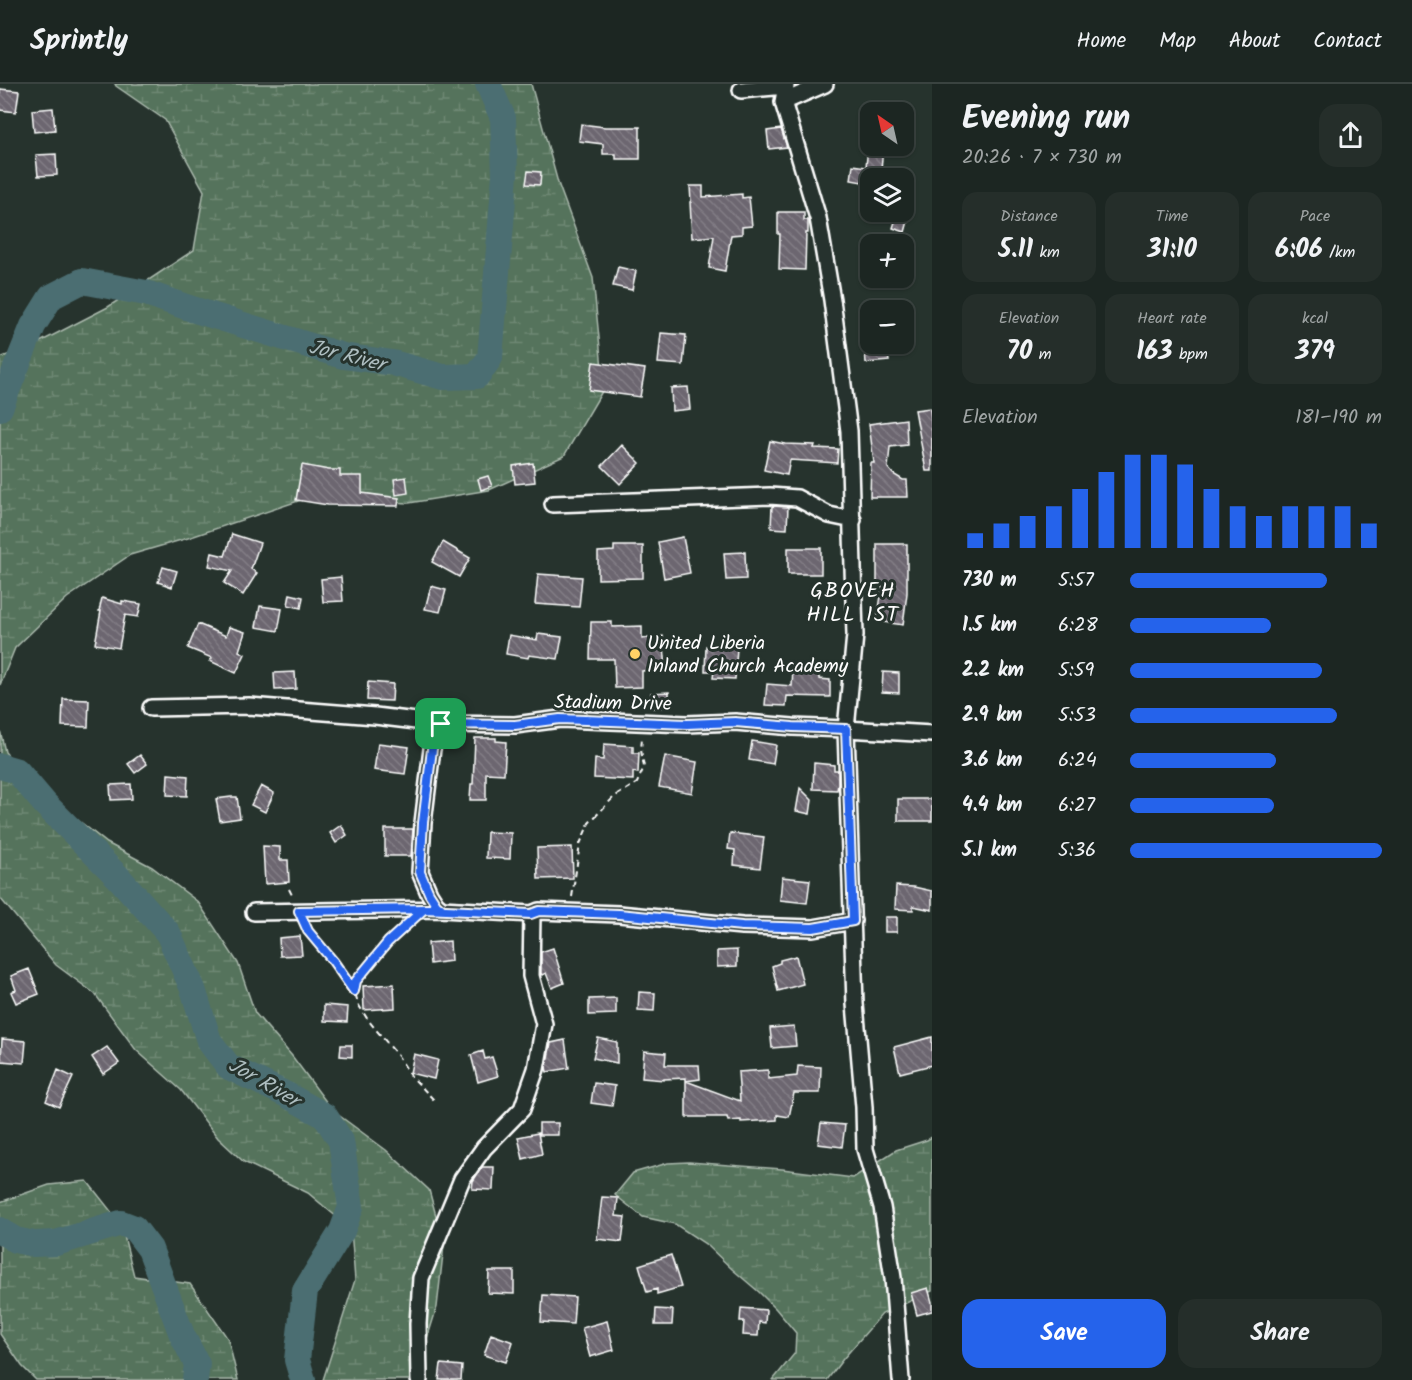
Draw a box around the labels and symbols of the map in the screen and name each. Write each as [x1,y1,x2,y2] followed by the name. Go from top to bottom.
[860,102,914,156] north arrow
[305,331,392,383] water label: Jor River
[807,575,900,632] district label: GBOVEH HILL 1ST
[647,628,849,683] place label: United Liberia Inland Church Academy
[628,647,642,661] marker: United Liberia Inland Church Academy
[554,687,672,721] street label: Stadium Drive
[415,698,466,749] pin
[222,1050,308,1119] water label: Jor River

